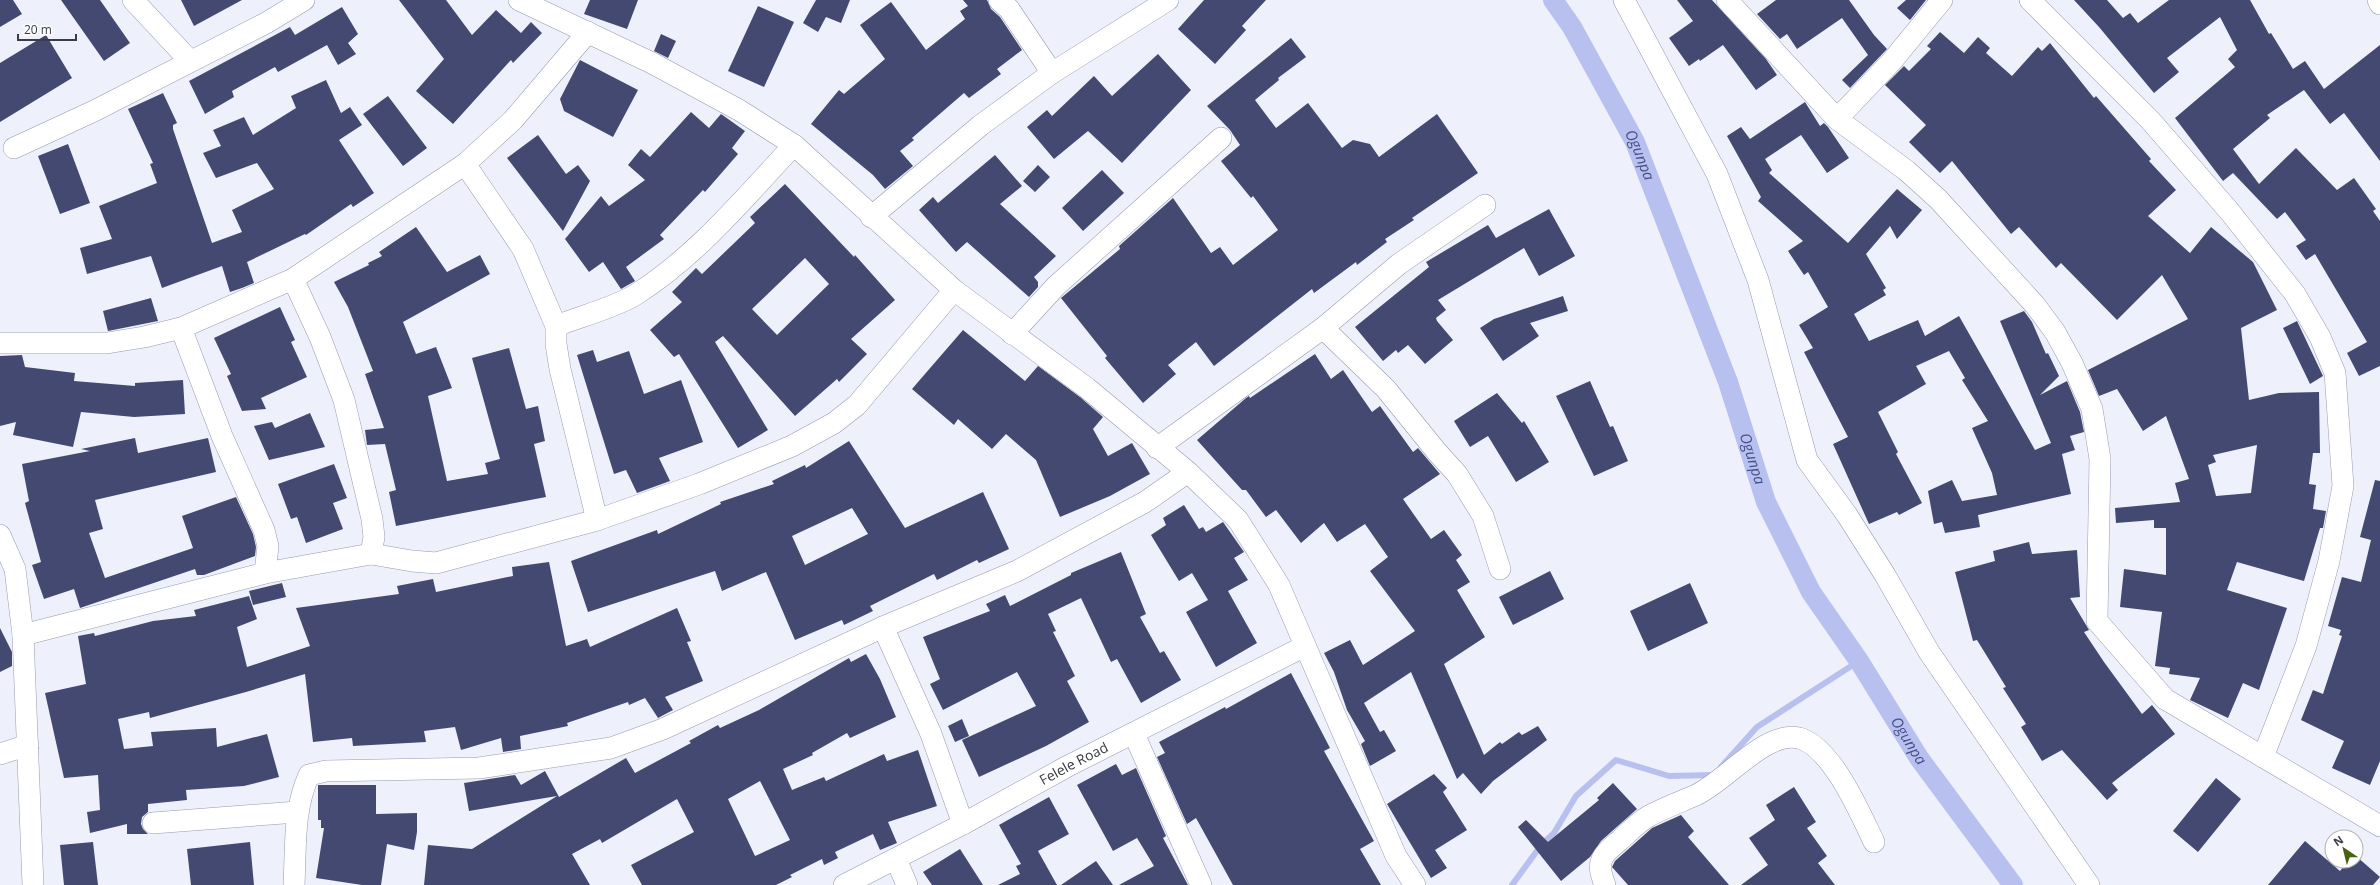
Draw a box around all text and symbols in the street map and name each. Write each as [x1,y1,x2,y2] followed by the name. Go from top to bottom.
[18,16,76,42] scale bar
[24,21,52,38] text: 20 m
[1621,126,1660,183] water label: Ogunpa
[1736,430,1771,487] water label: Ogunpa
[1887,713,1932,769] water label: Ogunpa
[1036,737,1111,789] street label: Felele Road
[2324,829,2364,869] north arrow
[2330,832,2346,849] text: N

